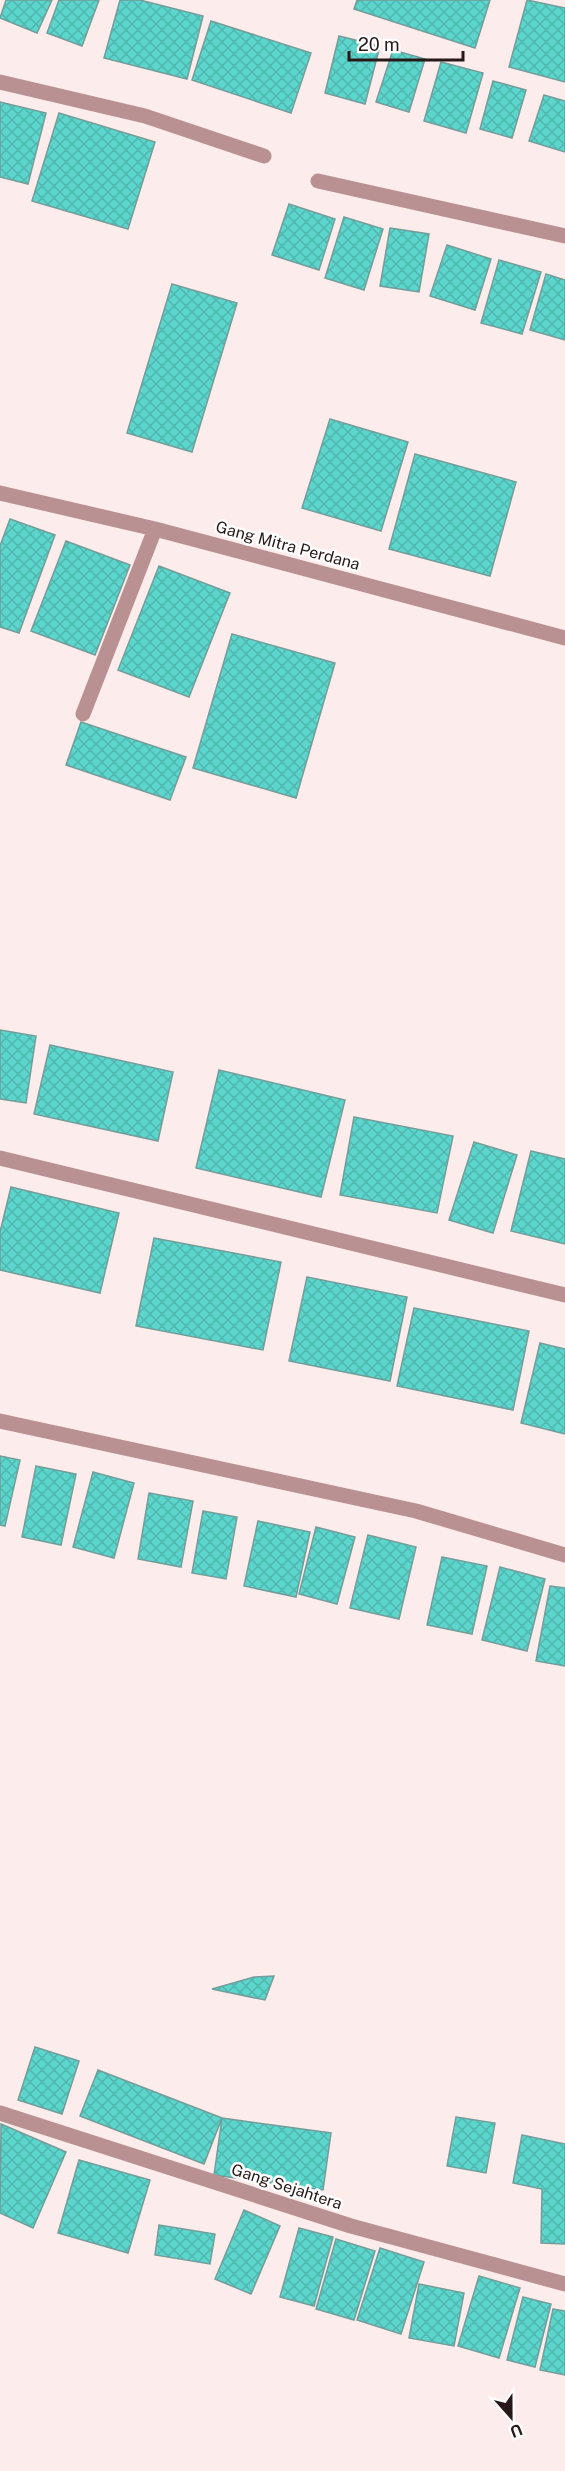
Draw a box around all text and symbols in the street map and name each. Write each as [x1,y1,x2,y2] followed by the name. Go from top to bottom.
[349,24,463,62] scale bar
[358,34,400,55] text: 20 m
[214,517,362,574] street label: Gang Mitra Perdana
[229,2160,345,2213] street label: Gang Sejahtera
[481,2387,541,2447] north arrow
[507,2420,525,2441] text: U

